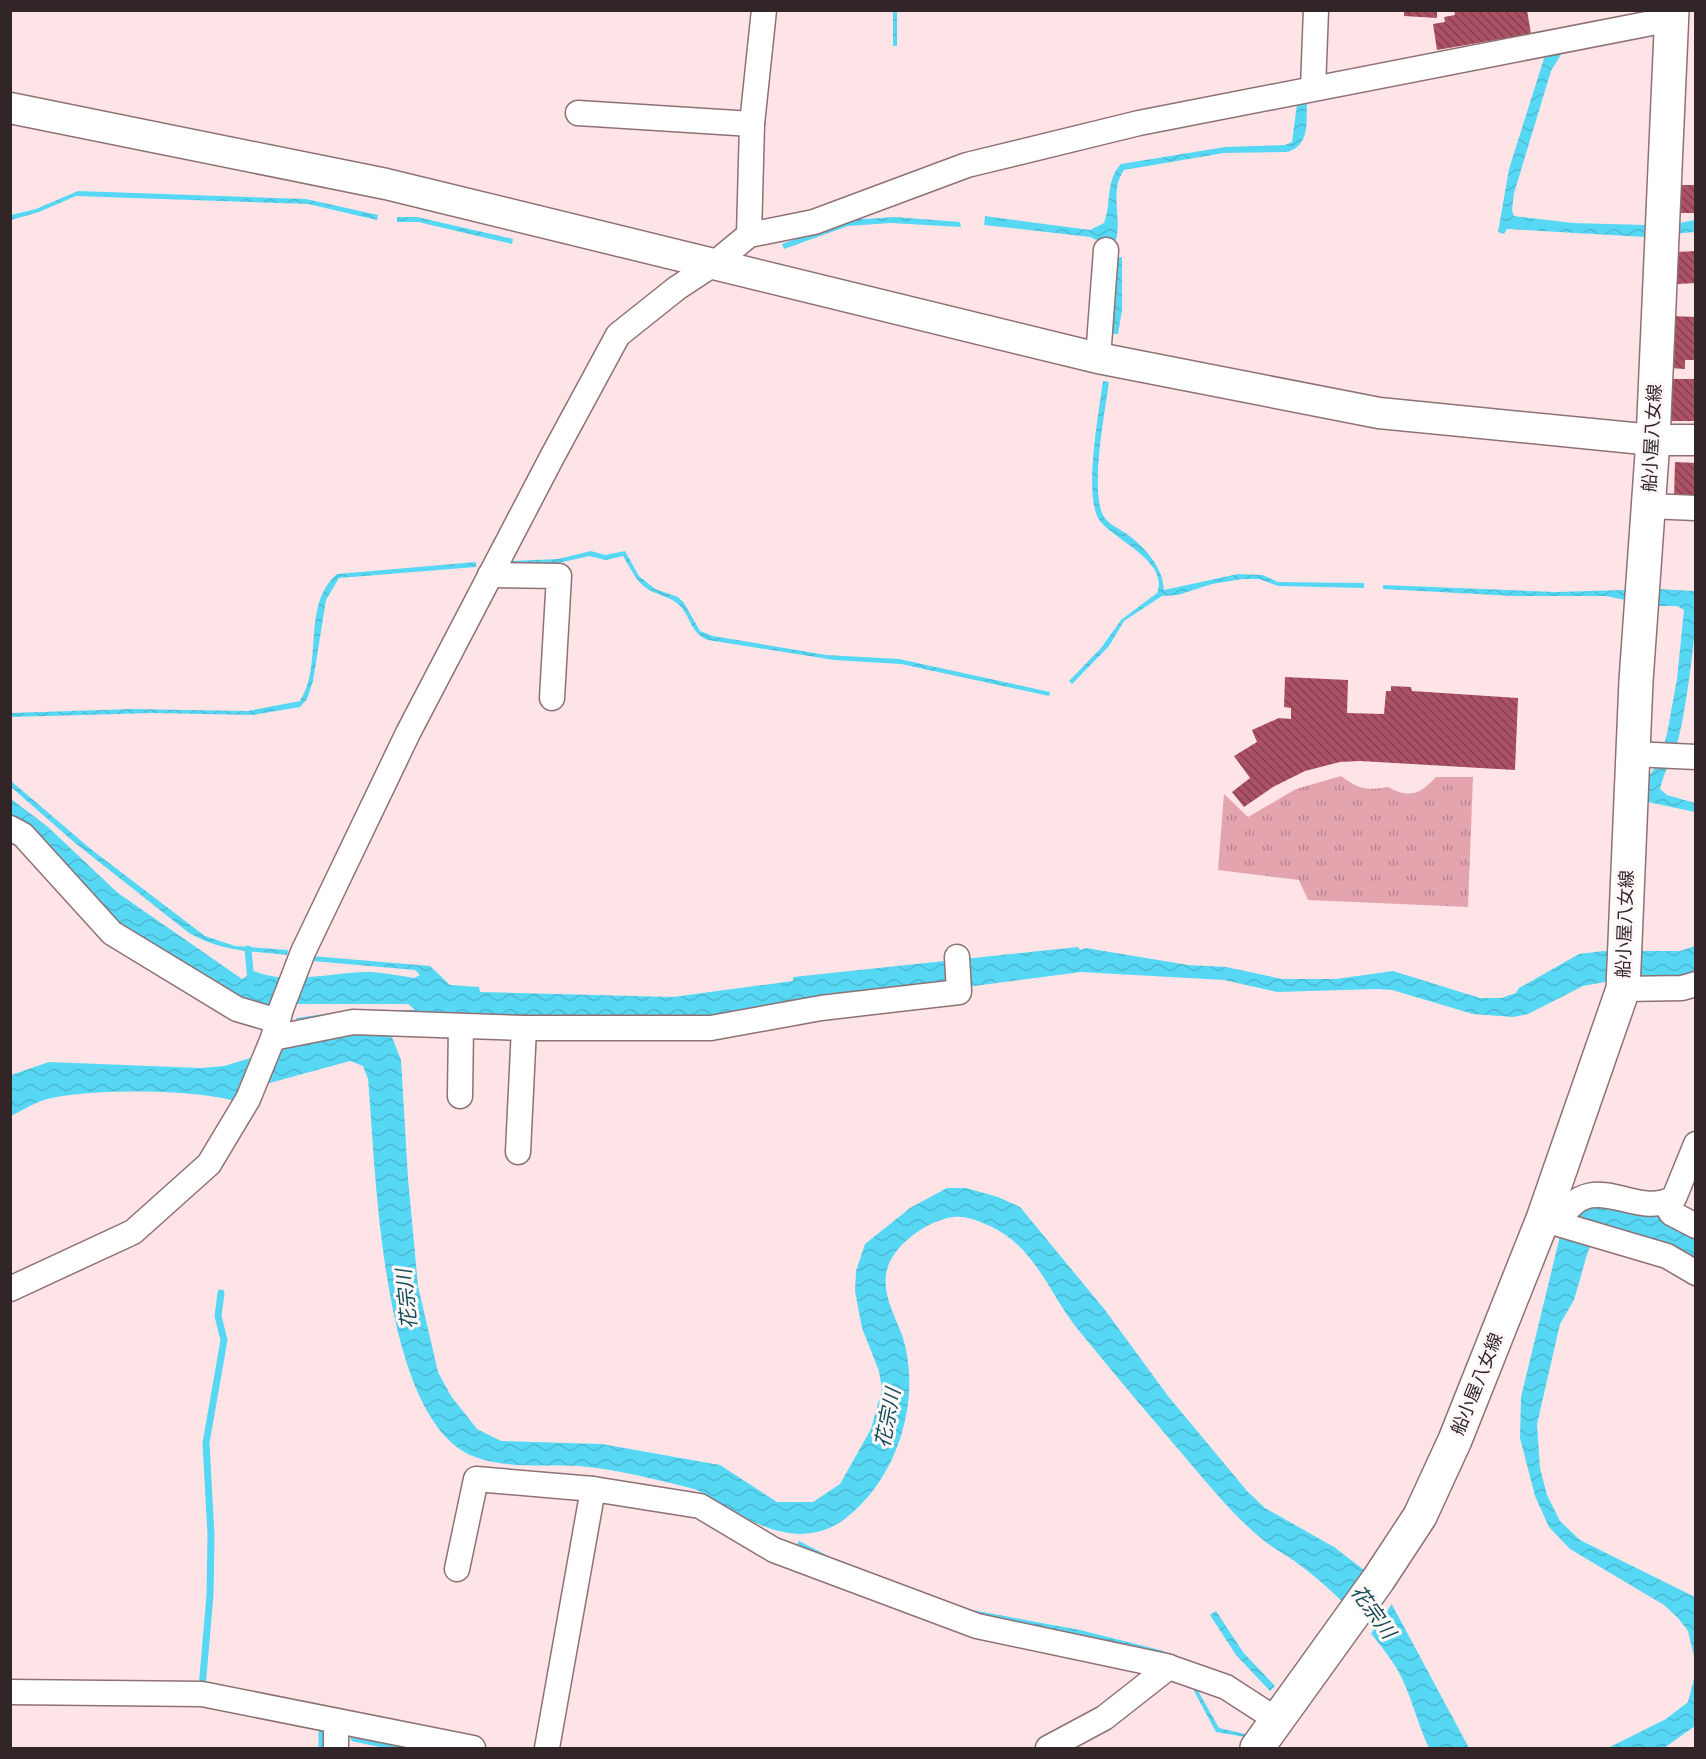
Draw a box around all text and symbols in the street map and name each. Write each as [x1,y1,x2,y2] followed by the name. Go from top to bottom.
[1637,383,1667,493] street label: 船小屋八女線
[1611,870,1639,978] street label: 船小屋八女線
[390,1266,424,1330] water label: 花宗川
[1446,1329,1508,1439] street label: 船小屋八女線
[869,1384,907,1450] water label: 花宗川
[1344,1580,1403,1646] water label: 花宗川

